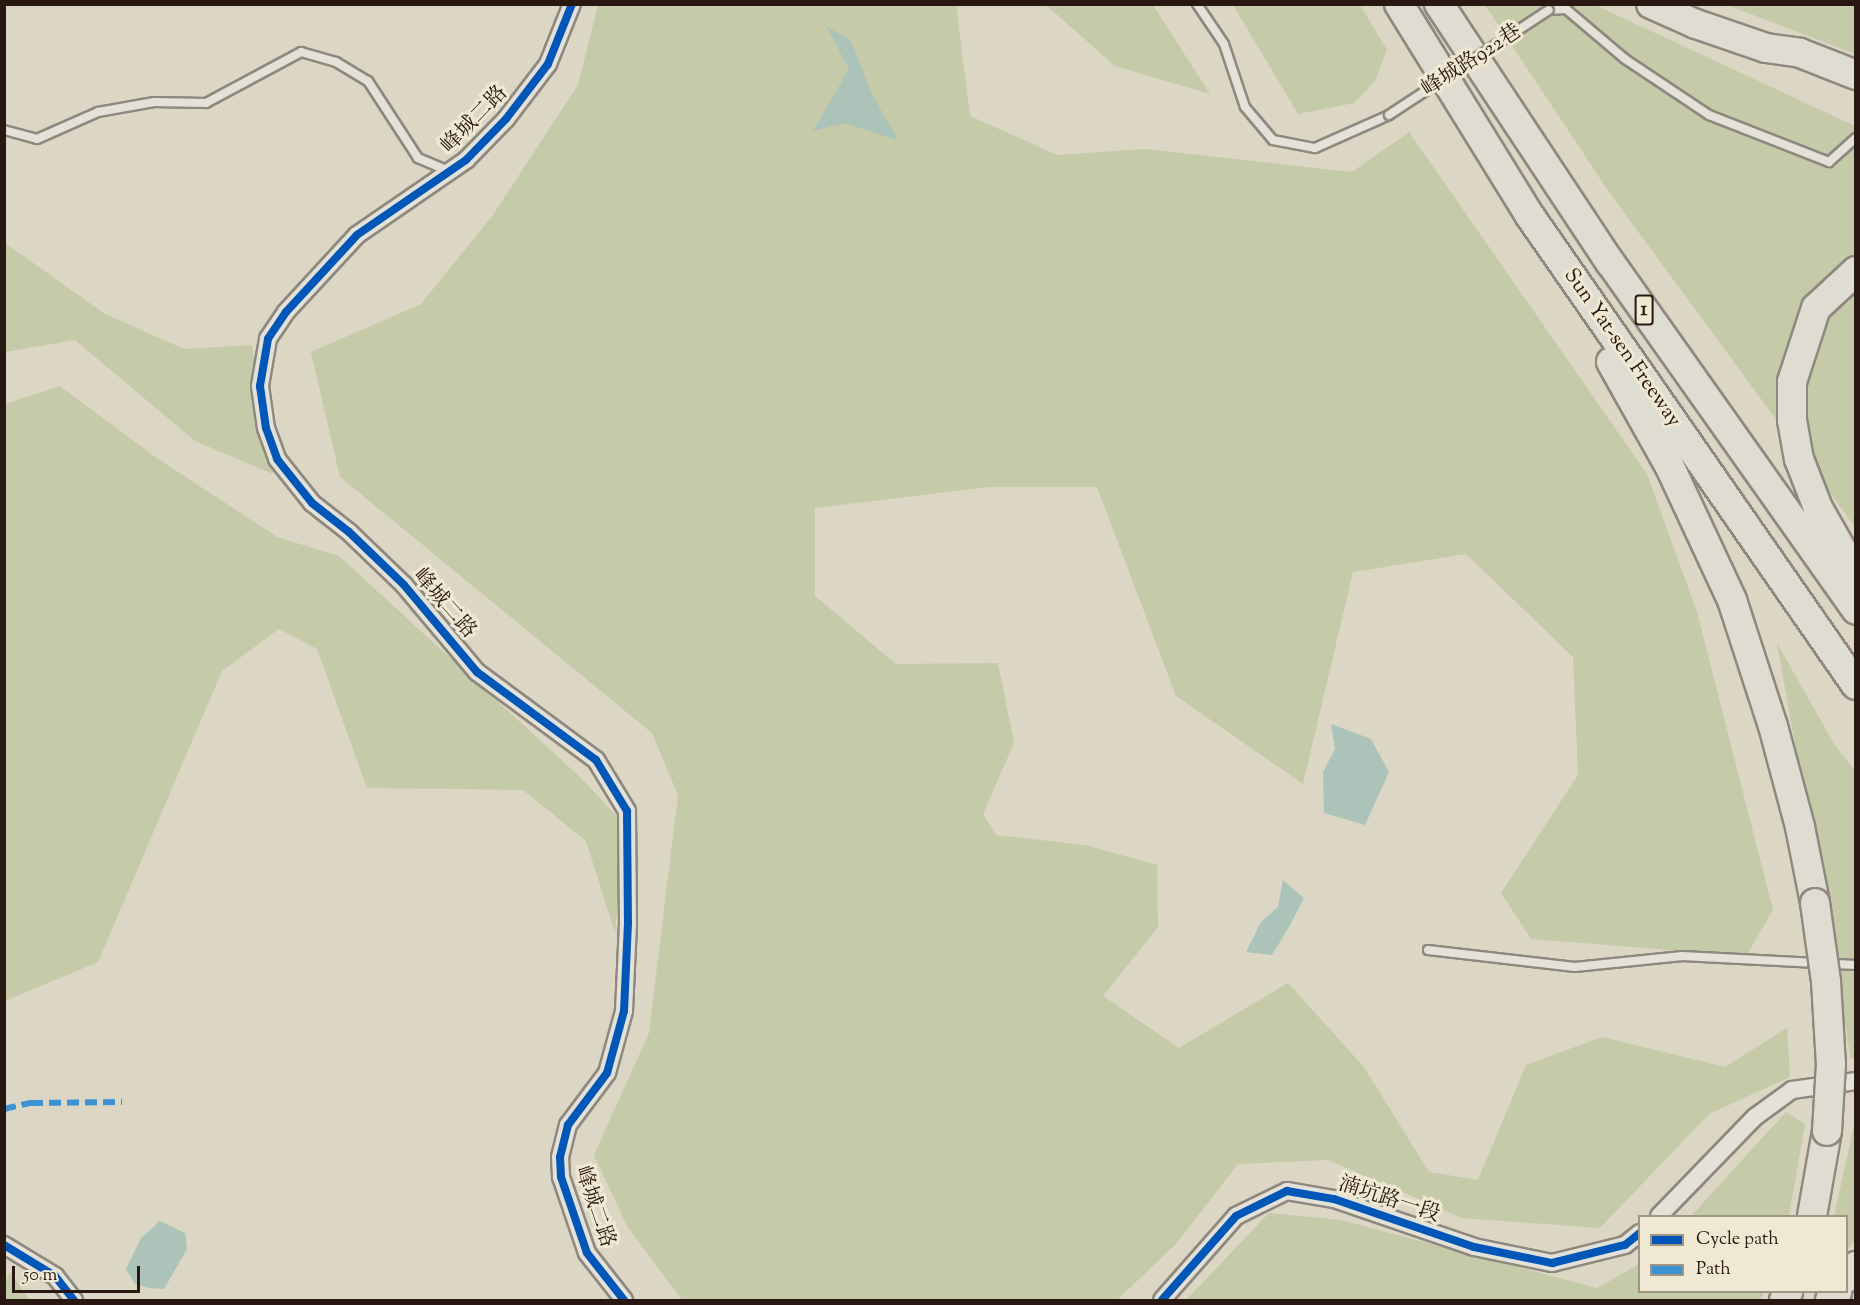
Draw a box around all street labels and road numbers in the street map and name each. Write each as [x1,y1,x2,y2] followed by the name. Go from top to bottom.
[1417,19,1527,103] street label: 峰城路922巷
[437,81,513,159] street label: 峰城二路
[1558,264,1686,432] street label: Sun Yat-sen Freeway
[1634,293,1654,327] road number: 1
[407,564,481,644] street label: 峰城二路
[568,1163,620,1251] street label: 峰城二路
[1335,1172,1443,1228] street label: 湳坑路一段

